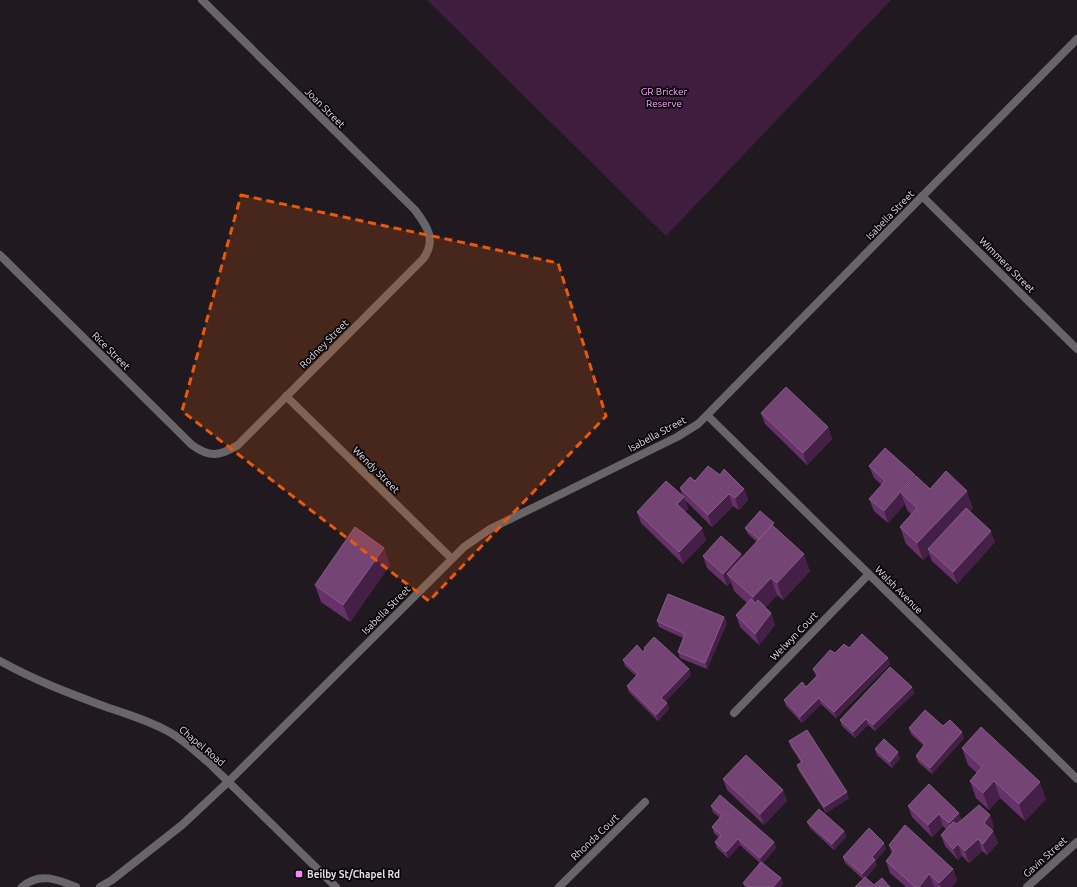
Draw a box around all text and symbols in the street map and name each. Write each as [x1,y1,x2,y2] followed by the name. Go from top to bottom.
[303,86,347,130] street label: Joan Street
[641,86,687,109] park label: GR Bricker Reserve
[864,188,916,242] street label: Isabella Street
[977,235,1037,295] street label: Wimmera Street
[297,317,351,371] street label: Rodney Street
[90,330,132,372] street label: Rice Street
[626,414,688,454] street label: Isabella Street
[350,444,402,496] street label: Wendy Street
[873,564,925,616] street label: Walsh Avenue
[359,583,413,637] street label: Isabella Street
[768,609,820,663] street label: Welwyn Court
[177,724,227,768] street label: Chapel Road
[569,811,621,863] street label: Rhonda Court
[1021,834,1069,879] street label: Gavin Street
[294,869,304,879] marker: Beilby St/Chapel Rd
[307,869,400,880] place label: Beilby St/Chapel Rd

